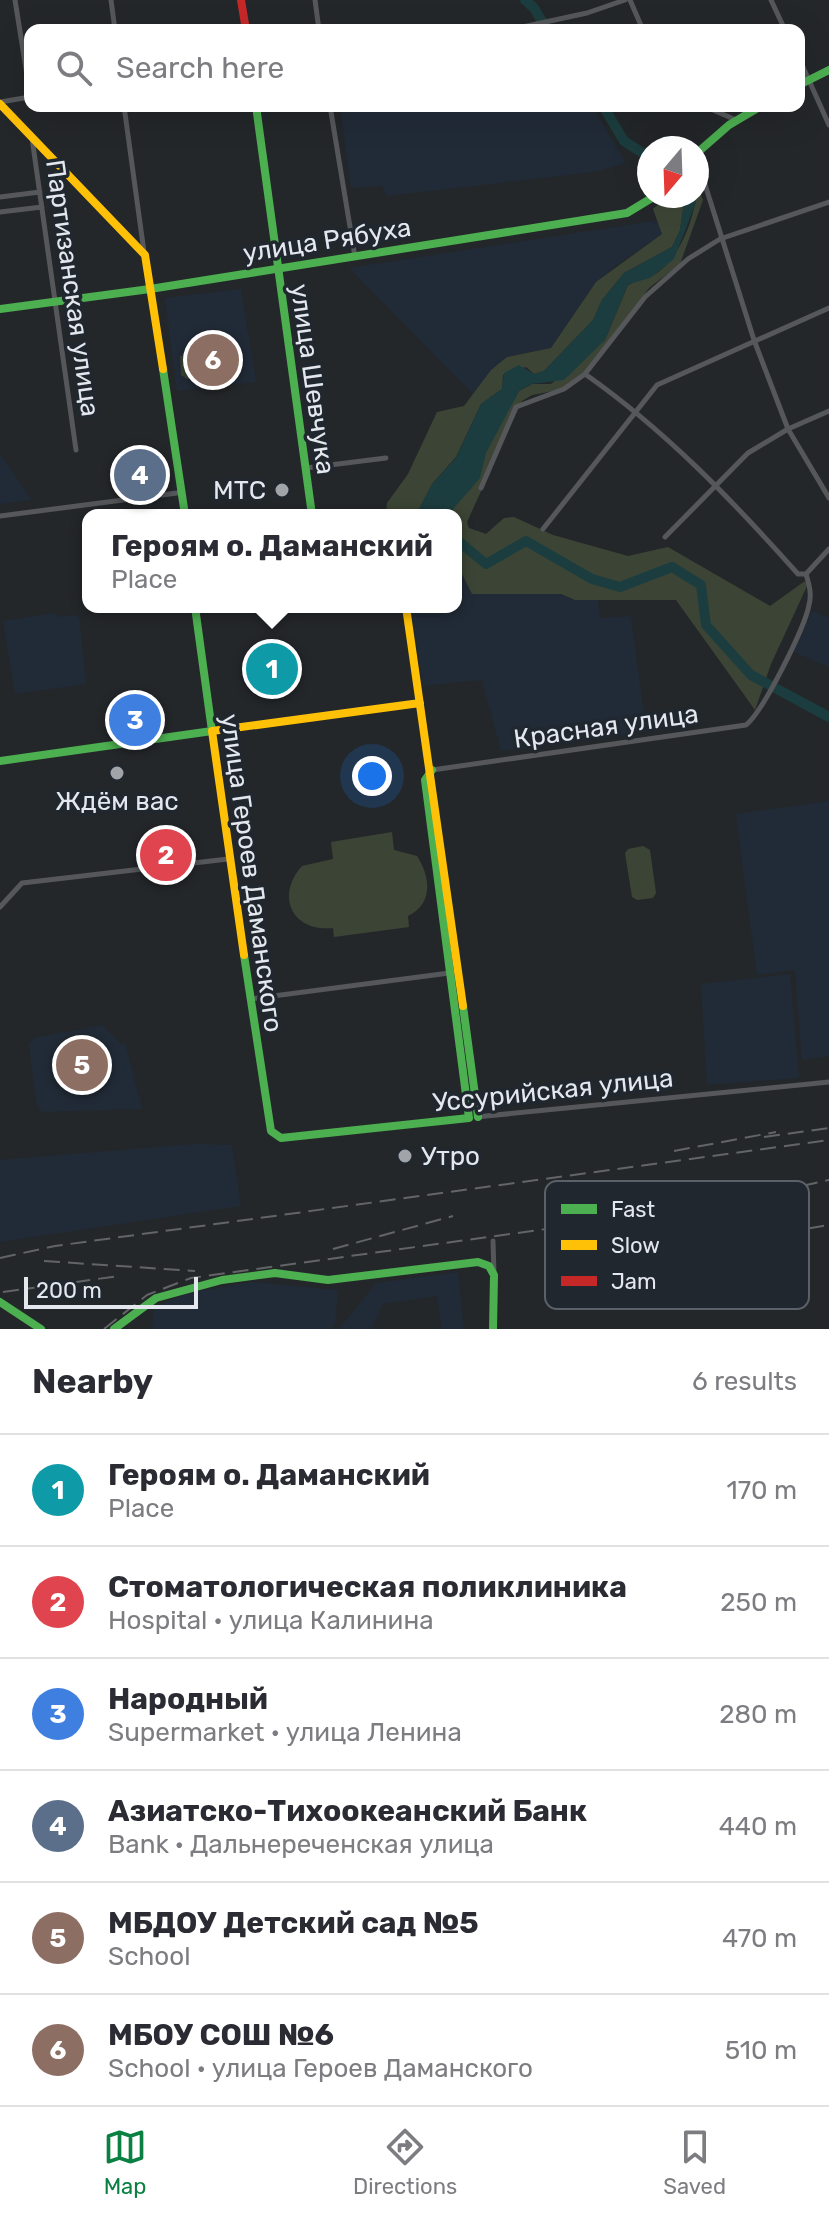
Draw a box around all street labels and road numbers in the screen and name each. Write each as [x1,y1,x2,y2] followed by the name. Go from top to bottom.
[39,158,106,418] street label: Партизанская улица
[241,212,413,269] street label: улица Рябуха
[284,282,341,476] street label: улица Шевчука
[512,698,700,755] street label: Красная улица
[214,712,289,1034] street label: улица Героев Даманского
[431,1062,675,1119] street label: Уссурийская улица

